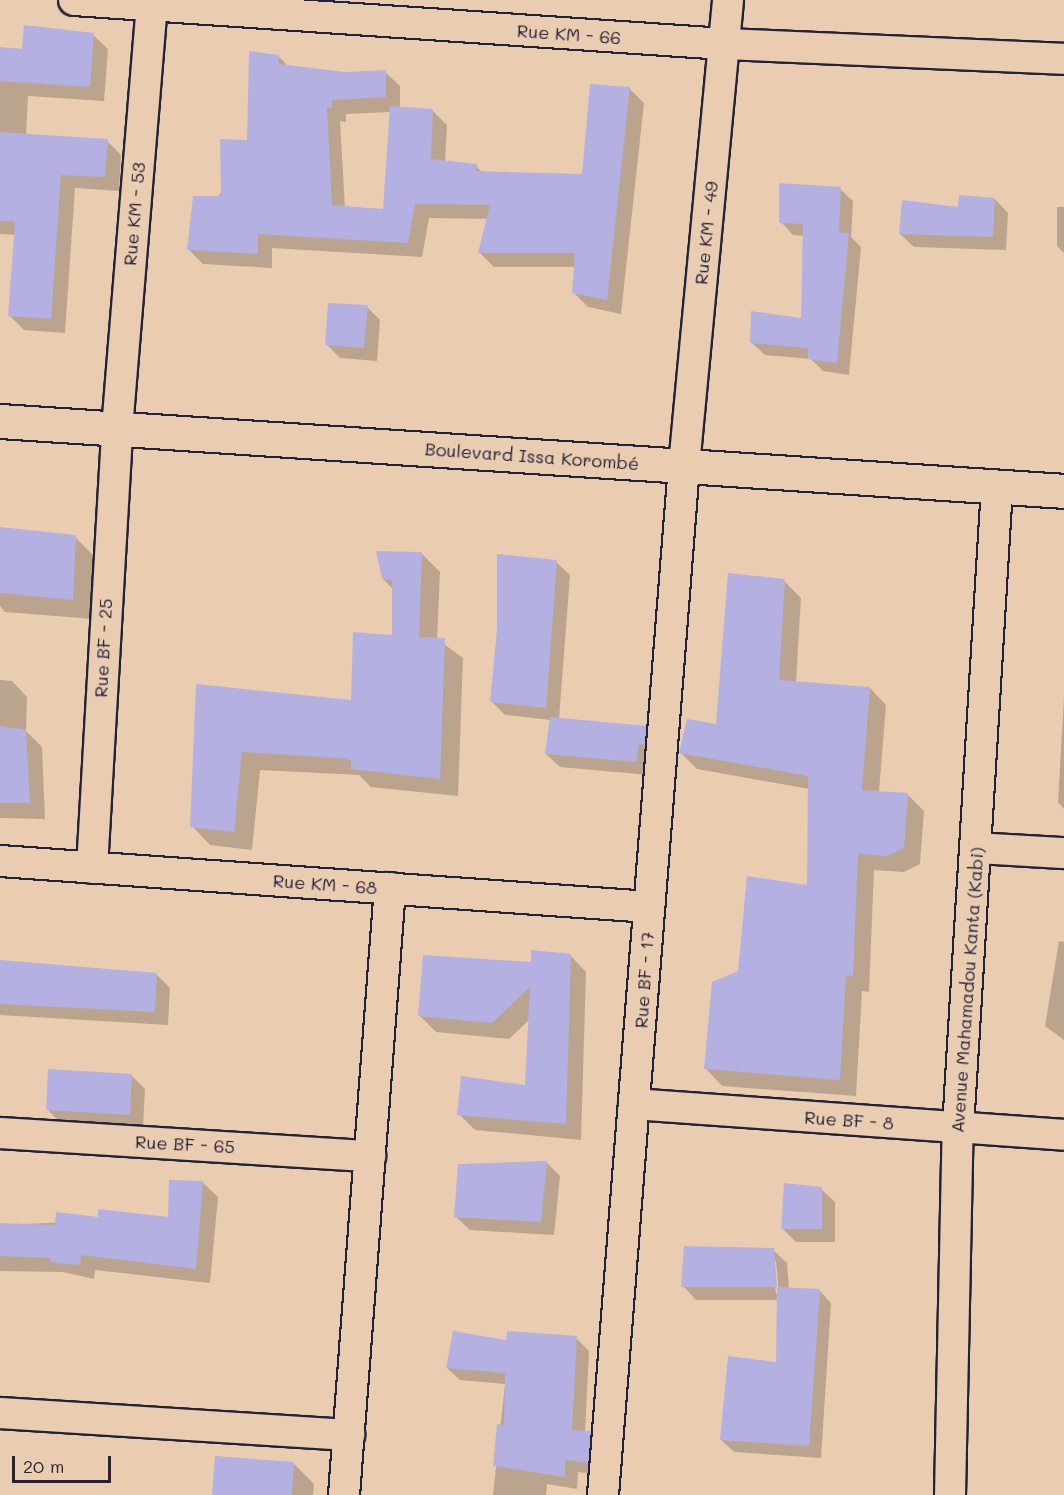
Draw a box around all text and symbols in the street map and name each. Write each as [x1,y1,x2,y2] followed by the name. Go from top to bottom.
[516,20,622,48] street label: Rue KM - 66
[119,161,149,267] street label: Rue KM - 53
[690,180,722,286] street label: Rue KM - 49
[424,438,640,474] street label: Boulevard Issa Korombé
[90,598,116,698] street label: Rue BF - 25
[946,846,988,1134] street label: Avenue Mahamadou Kanta (Kabi)
[272,870,378,898] street label: Rue KM - 68
[630,931,658,1029] street label: Rue BF - 17
[804,1106,894,1134] street label: Rue BF - 8
[134,1131,236,1157] street label: Rue BF - 65
[15,1444,114,1482] scale bar
[23,1454,64,1478] text: 20 m

